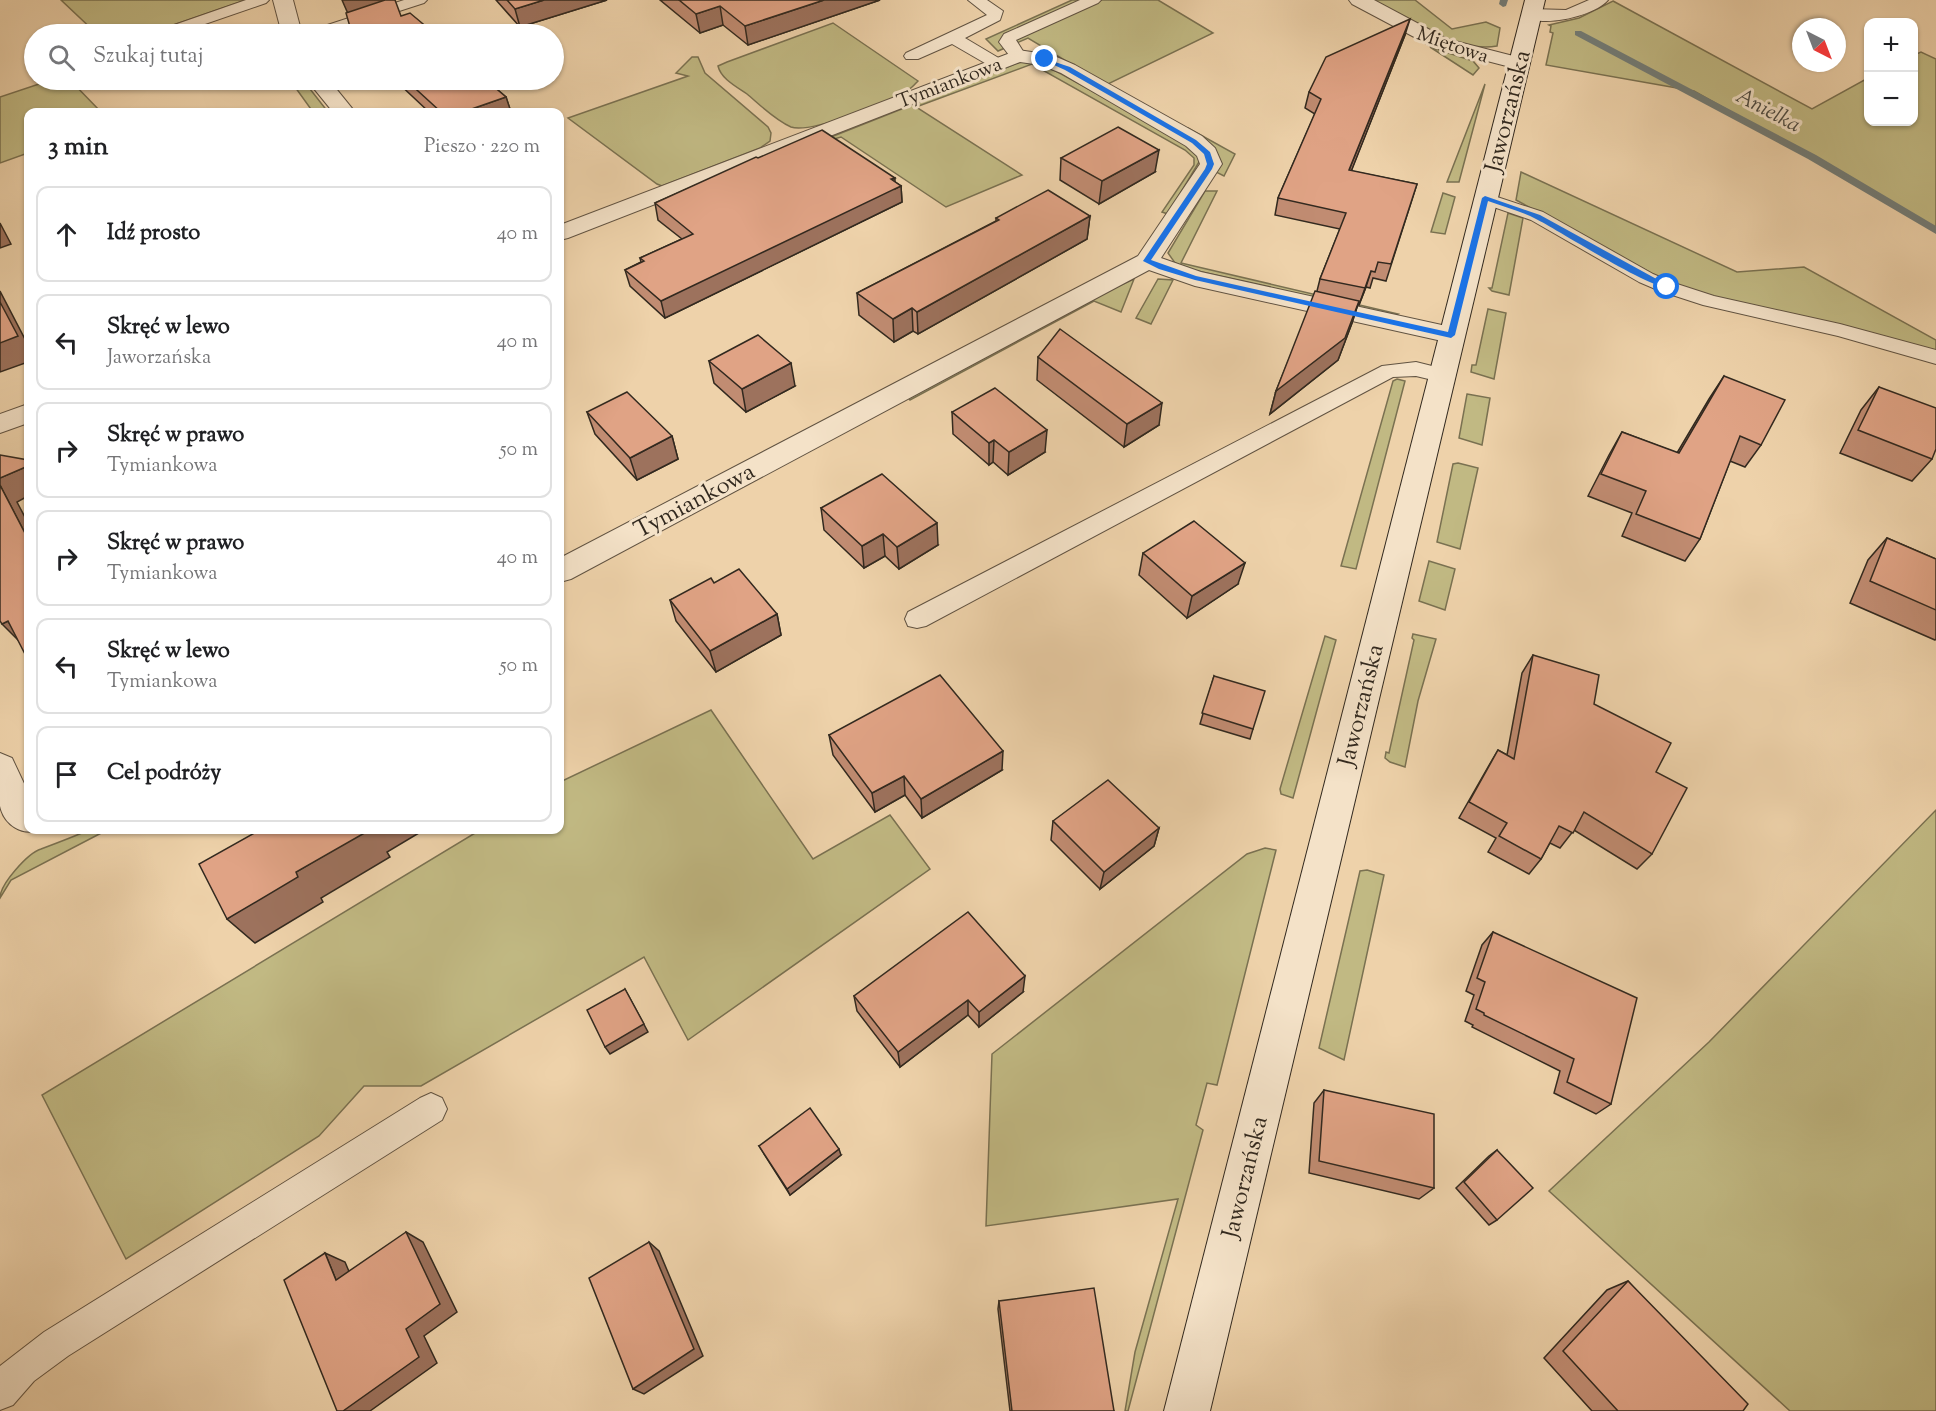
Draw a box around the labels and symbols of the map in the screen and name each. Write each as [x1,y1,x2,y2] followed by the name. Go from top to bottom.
[1792,18,1846,72] north arrow
[1412,21,1492,72] street label: Miętowa
[1031,45,1057,71] route end
[1477,47,1541,178] street label: Jaworzańska
[893,51,1007,118] street label: Tymiankowa
[1729,81,1806,142] water label: Anielka
[1653,273,1679,299] route start
[628,456,762,548] street label: Tymiankowa
[1330,641,1394,772] street label: Jaworzańska
[1214,1113,1278,1244] street label: Jaworzańska

